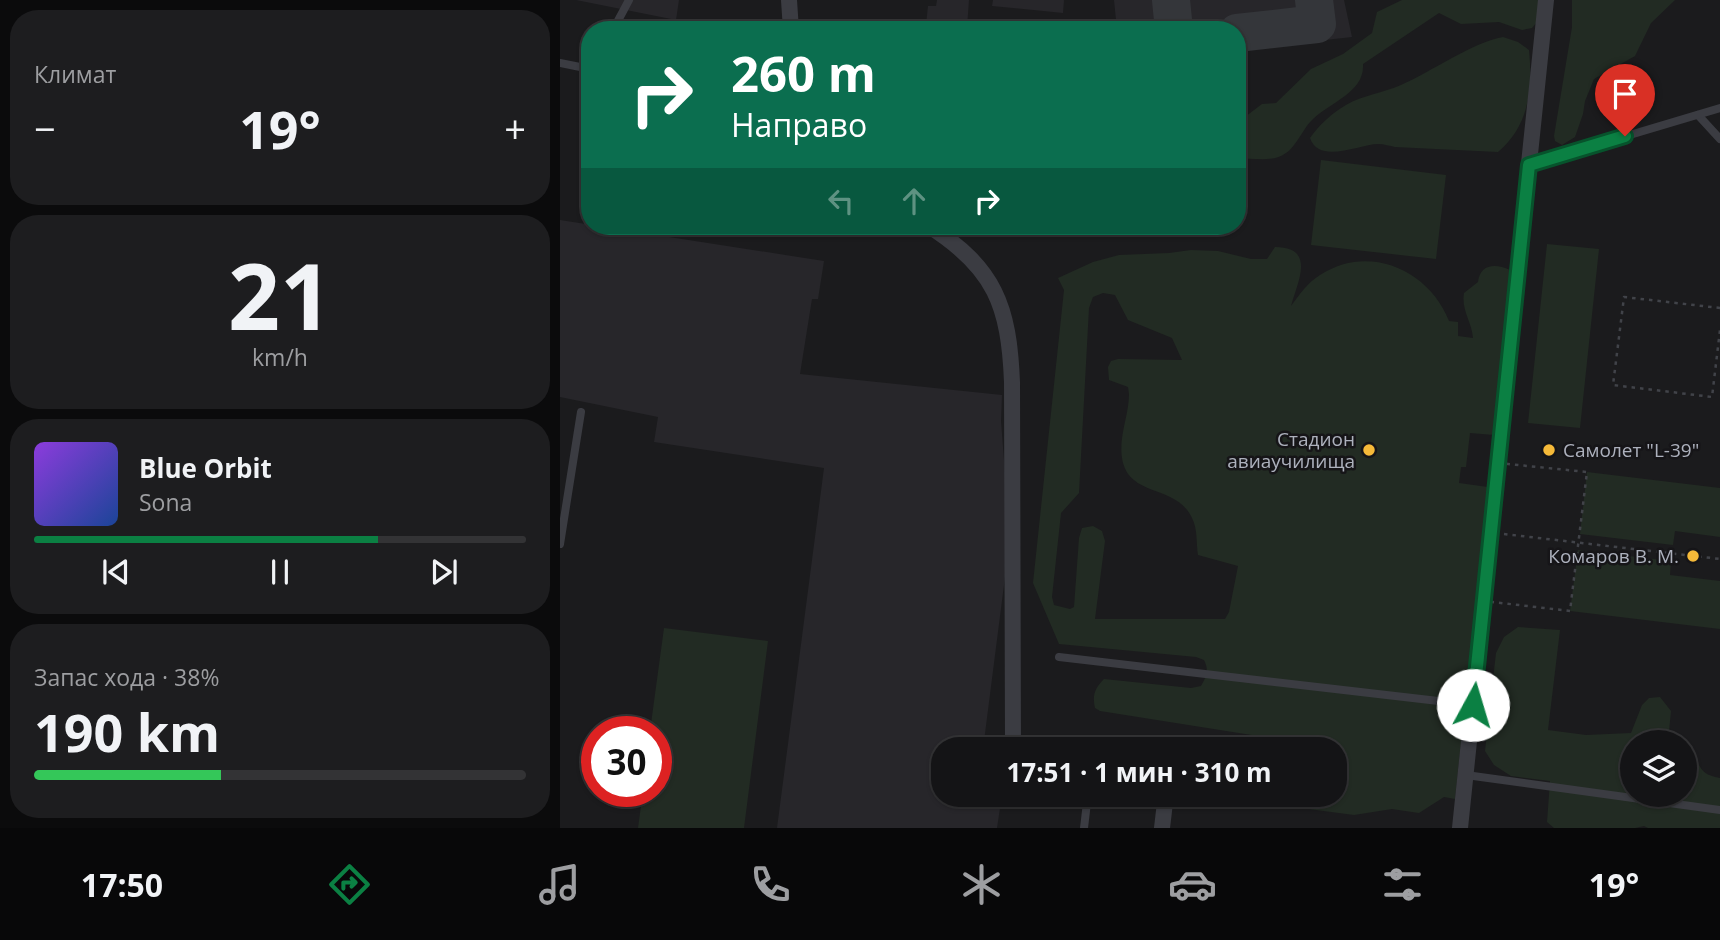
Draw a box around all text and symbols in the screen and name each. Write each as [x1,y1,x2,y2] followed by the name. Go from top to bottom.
[731,40,876,106] text: 260 m
[616,49,707,140] icon: right
[34,58,116,90] text: Климат
[1595,64,1655,136] pin
[1606,75,1644,113] icon: arrive
[239,93,321,164] text: 19°
[34,102,56,154] text: −
[504,102,526,154] text: +
[731,103,867,146] text: Направо
[822,182,860,220] icon: left
[895,182,933,220] icon: ahead
[968,182,1006,220] icon: right
[228,233,332,357] text: 21
[252,341,308,373] text: km/h
[1227,426,1355,474] place label: Стадион авиаучилища
[1563,437,1699,463] place label: Самолет "L-39"
[1361,442,1377,458] marker: Стадион авиаучилища
[1541,442,1557,458] marker: Самолет "L-39"
[139,450,272,486] text: Blue Orbit
[139,486,192,518] text: Sona
[1548,543,1679,569] place label: Комаров В. М.
[1685,548,1701,564] marker: Комаров В. М.
[97,553,135,591] icon: previous
[261,553,299,591] icon: pause
[425,553,463,591] icon: next
[34,661,219,693] text: Запас хода · 38%
[1436,668,1510,742] position arrow
[34,696,220,767] text: 190 km
[581,716,672,807] speed limit sign: 30
[1620,730,1697,807] map controls
[1620,730,1697,807] button: layers
[1006,754,1272,790] text: 17:51 · 1 мин · 310 m
[325,860,374,909] icon: directions
[535,860,584,909] icon: music
[746,860,795,909] icon: phone
[957,860,1006,909] icon: climate
[1168,860,1217,909] icon: car
[1378,860,1427,909] icon: filters
[81,863,163,906] text: 17:50
[1589,863,1639,906] text: 19°

